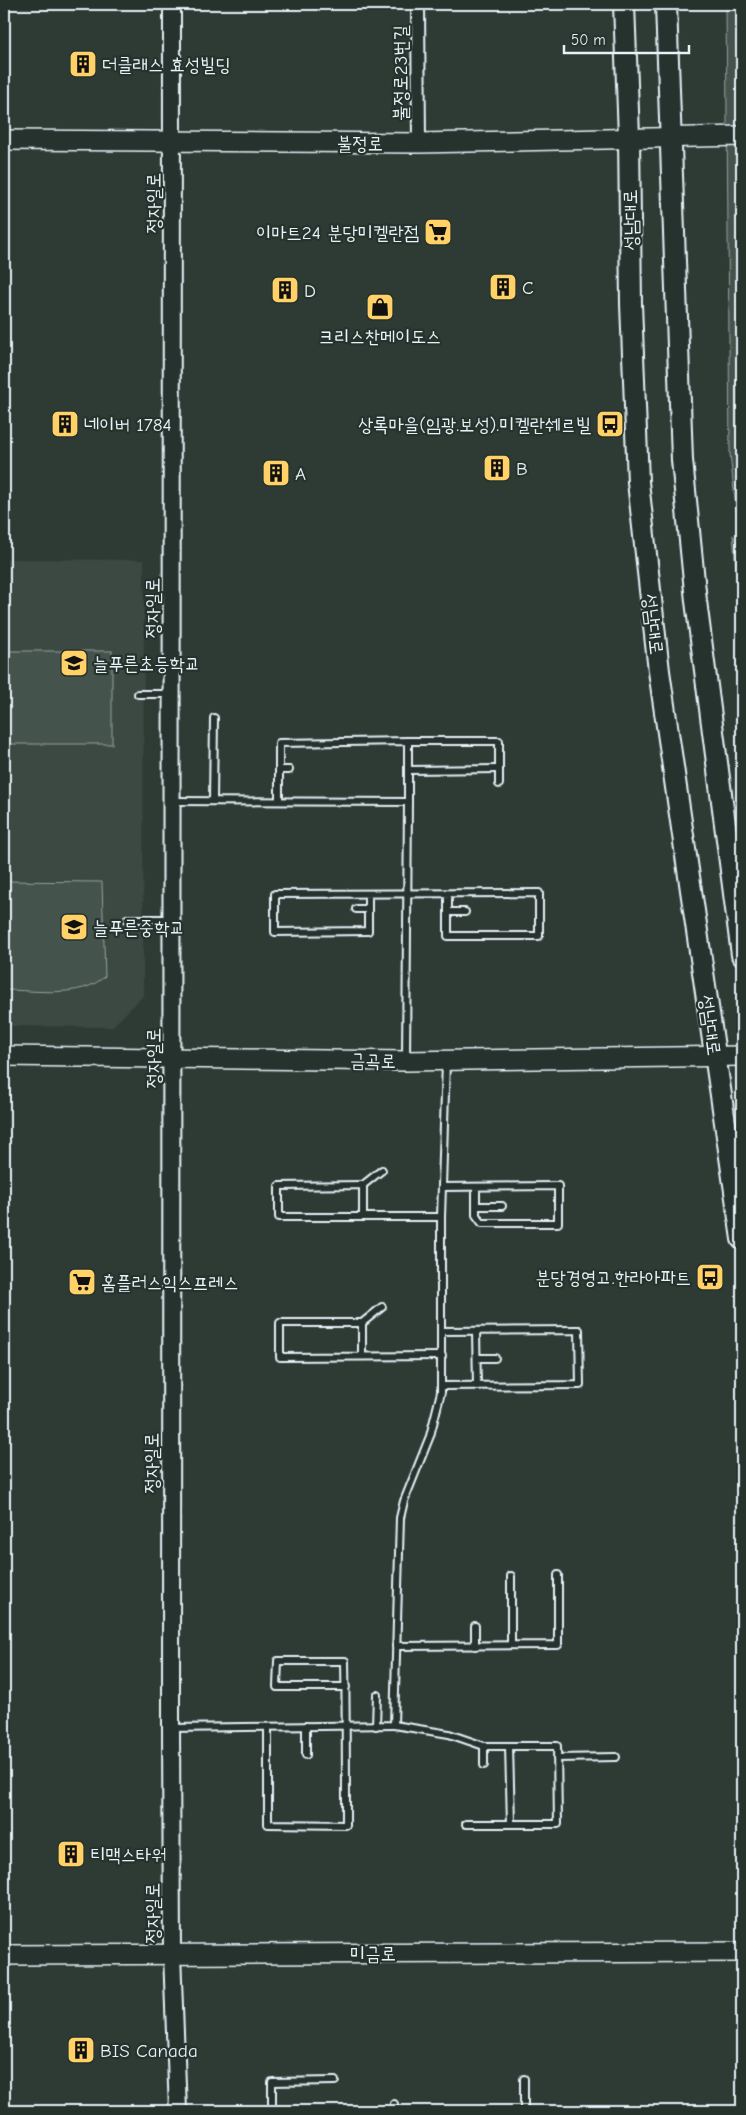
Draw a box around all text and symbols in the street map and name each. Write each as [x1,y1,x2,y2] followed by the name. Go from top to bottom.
[564,22,688,54] scale bar
[390,25,412,121] street label: 불정로23번길
[571,31,606,49] text: 50 m
[68,49,98,79] building icon: 더클래스 효성빌딩
[102,54,231,76] place label: 더클래스 효성빌딩
[337,133,383,155] street label: 불정로
[143,172,165,234] street label: 정자일로
[619,189,643,251] street label: 성남대로
[423,217,453,247] supermarket icon: 이마트24 분당미켈란점
[256,222,419,244] place label: 이마트24 분당미켈란점
[488,272,518,302] building icon: C
[270,275,300,305] building icon: D
[522,277,534,299] place label: C
[304,280,316,302] place label: D
[365,292,395,322] shop icon: 크리스찬메이도스
[319,326,441,348] place label: 크리스찬메이도스
[50,409,80,439] building icon: 네이버 1784
[595,409,625,439] bus stop icon: 상록마을(임광.보성).미켈란쉐르빌
[84,414,172,436] place label: 네이버 1784
[358,414,592,436] place label: 상록마을(임광.보성).미켈란쉐르빌
[482,453,512,483] building icon: B
[261,458,291,488] building icon: A
[516,458,528,480] place label: B
[295,463,306,485] place label: A
[142,577,164,639] street label: 정자일로
[638,592,668,656] street label: 성남대로
[59,648,89,678] school or university icon: 늘푸른초등학교
[93,653,200,675] place label: 늘푸른초등학교
[59,912,89,942] school or university icon: 늘푸른중학교
[93,917,185,939] place label: 늘푸른중학교
[695,993,725,1057] street label: 성남대로
[143,1027,165,1089] street label: 정자일로
[350,1050,396,1072] street label: 금곡로
[695,1262,725,1292] bus stop icon: 분당경영고.한라아파트
[67,1267,97,1297] supermarket icon: 홈플러스익스프레스
[535,1267,691,1289] place label: 분당경영고.한라아파트
[101,1272,239,1294] place label: 홈플러스익스프레스
[141,1432,163,1494] street label: 정자일로
[56,1839,86,1869] building icon: 티맥스타워
[90,1844,166,1866] place label: 티맥스타워
[142,1882,164,1944] street label: 정자일로
[350,1943,396,1965] street label: 미금로
[66,2035,96,2065] building icon: BIS Canada
[100,2040,198,2062] place label: BIS Canada

